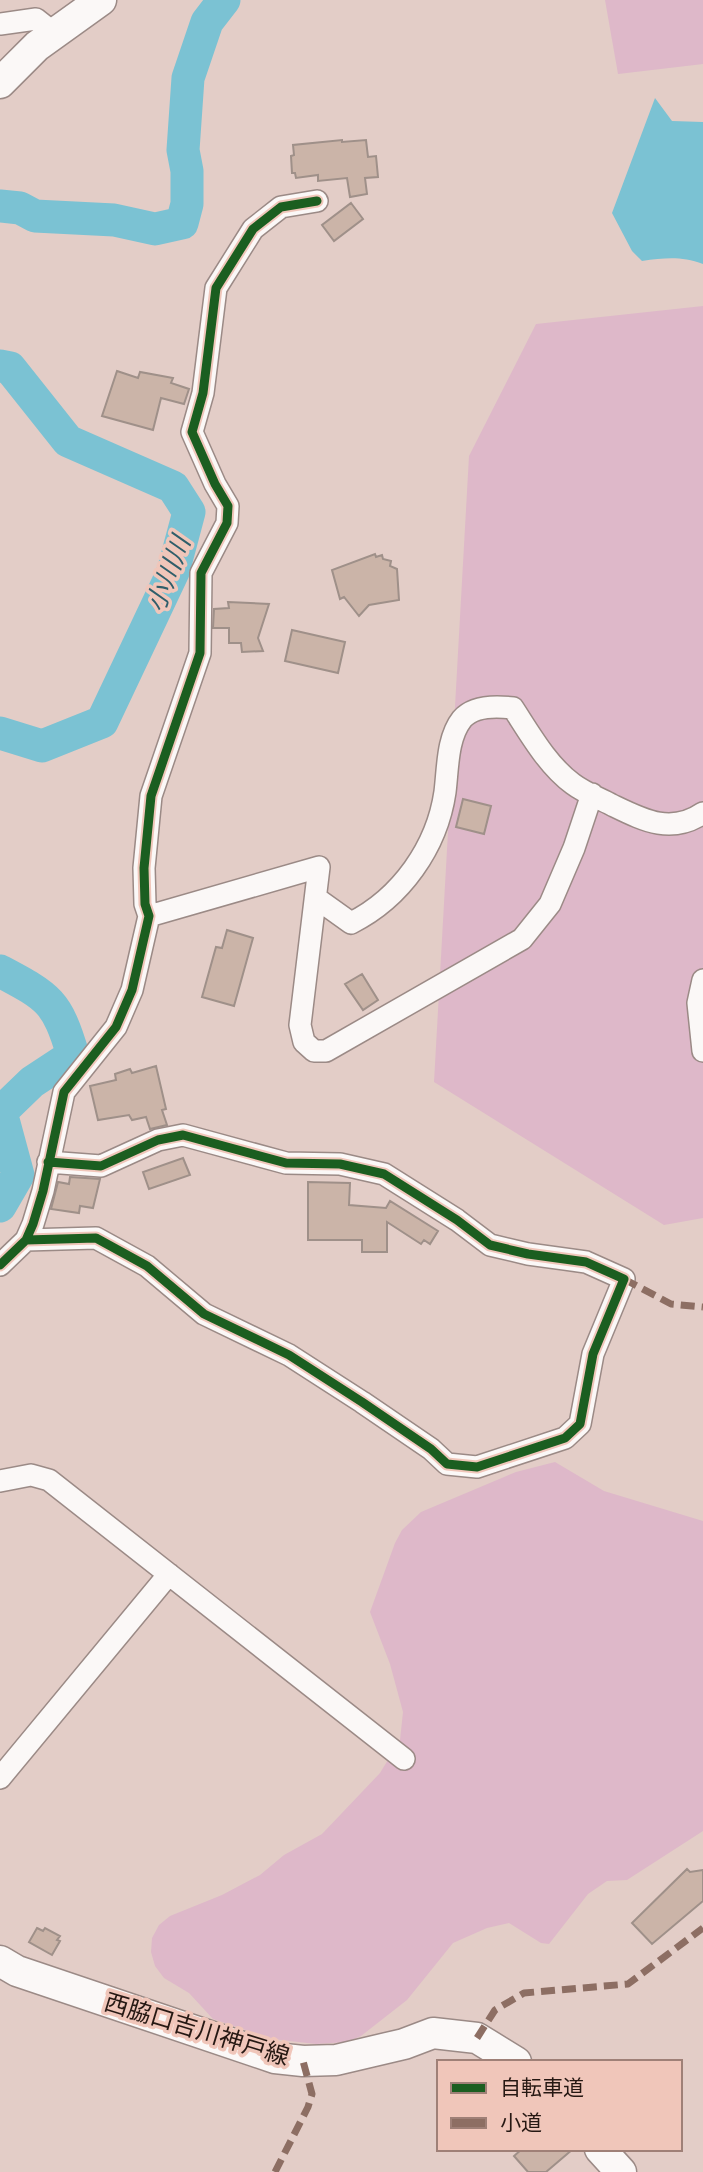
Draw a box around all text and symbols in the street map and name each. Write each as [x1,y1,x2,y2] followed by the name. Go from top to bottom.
[136,528,201,617] water label: 小川川
[100,1984,294,2074] street label: 西脇口吉川神戸線
[437,2060,682,2151] legend
[500,2073,584,2103] text: 自転車道
[500,2108,542,2138] text: 小道

